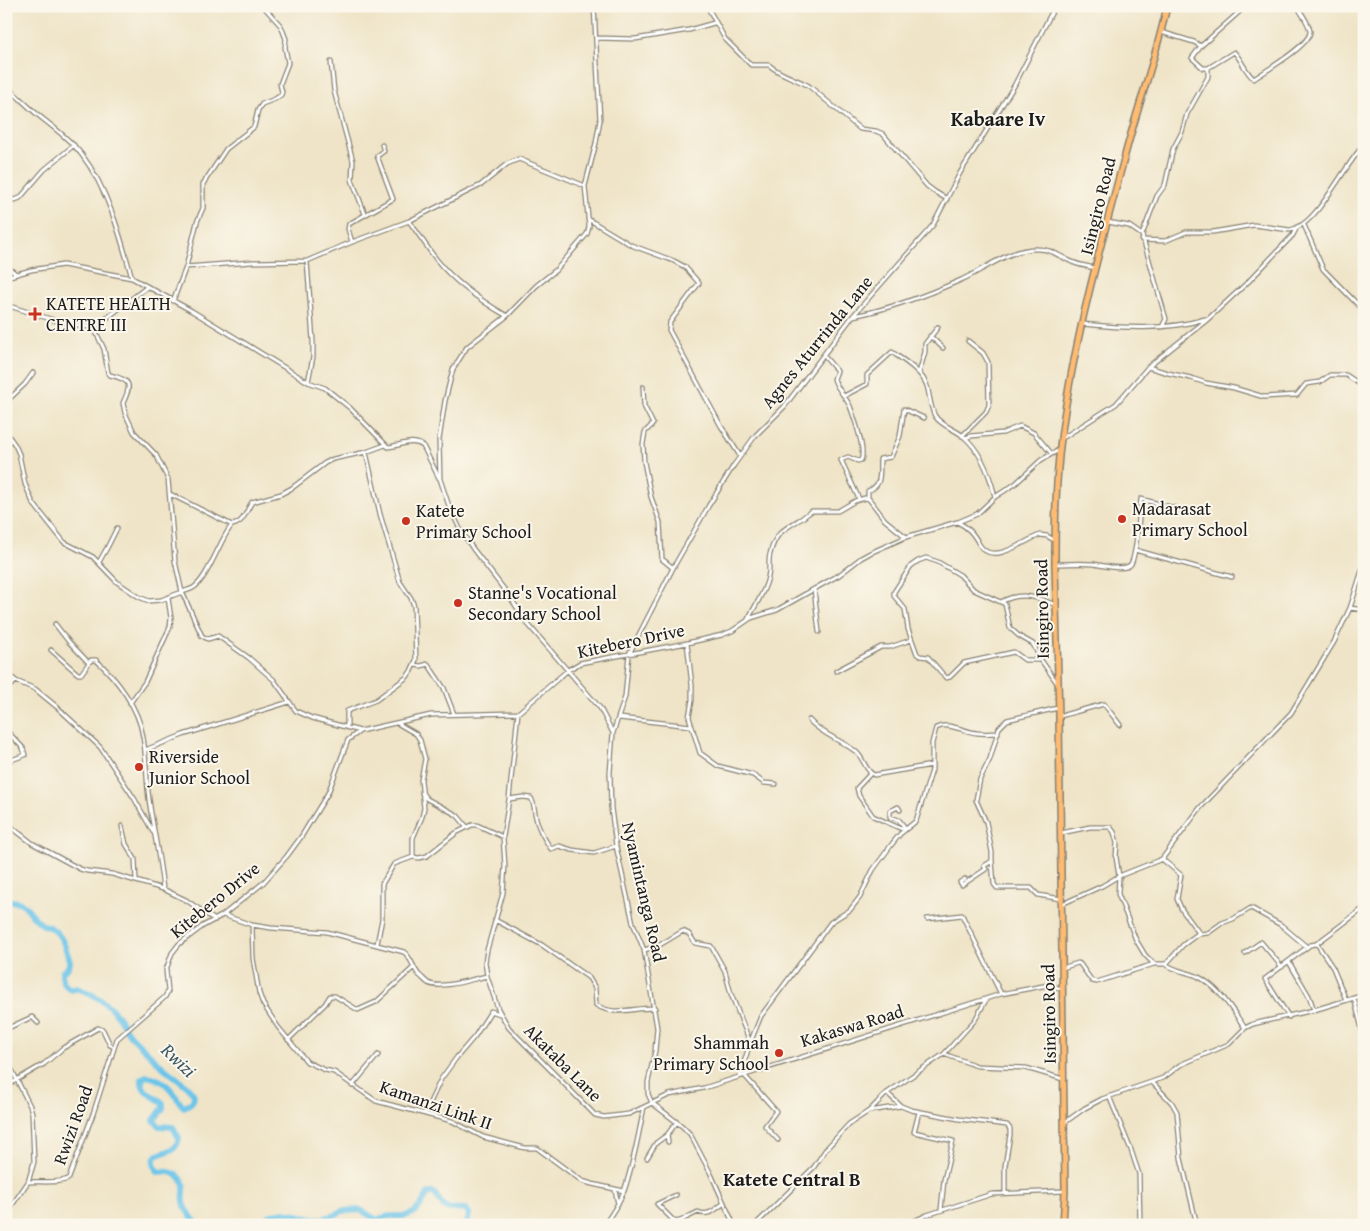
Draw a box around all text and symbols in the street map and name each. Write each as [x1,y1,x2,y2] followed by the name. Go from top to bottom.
[951,104,1046,133] district label: Kabaare Iv
[1072,154,1123,258] street label: Isingiro Road
[754,269,879,414] street label: Agnes Aturrinda Lane
[46,290,171,338] place label: KATETE HEALTH CENTRE III
[28,307,42,321] marker: KATETE HEALTH CENTRE III
[1132,495,1248,543] place label: Madarasat Primary School
[416,497,532,545] place label: Katete Primary School
[1116,513,1128,525] marker: Madarasat Primary School
[400,515,412,527] marker: Katete Primary School
[1027,558,1056,659] street label: Isingiro Road
[468,579,617,627] place label: Stanne's Vocational Secondary School
[452,597,464,609] marker: Stanne's Vocational Secondary School
[575,616,687,665] street label: Kitebero Drive
[147,743,250,791] place label: Riverside Junior School
[133,761,145,773] marker: Riverside Junior School
[615,819,674,965] street label: Nyamintanga Road
[164,855,266,944] street label: Kitebero Drive
[1034,963,1063,1064] street label: Isingiro Road
[797,997,907,1054] street label: Kakaswa Road
[518,1017,609,1108] street label: Akataba Lane
[653,1029,769,1077] place label: Shammah Primary School
[154,1036,203,1084] water label: Rwizi
[773,1047,785,1059] marker: Shammah Primary School
[376,1073,496,1136] street label: Kamanzi Link II
[46,1081,100,1168] street label: Rwizi Road
[723,1165,861,1193] district label: Katete Central B

